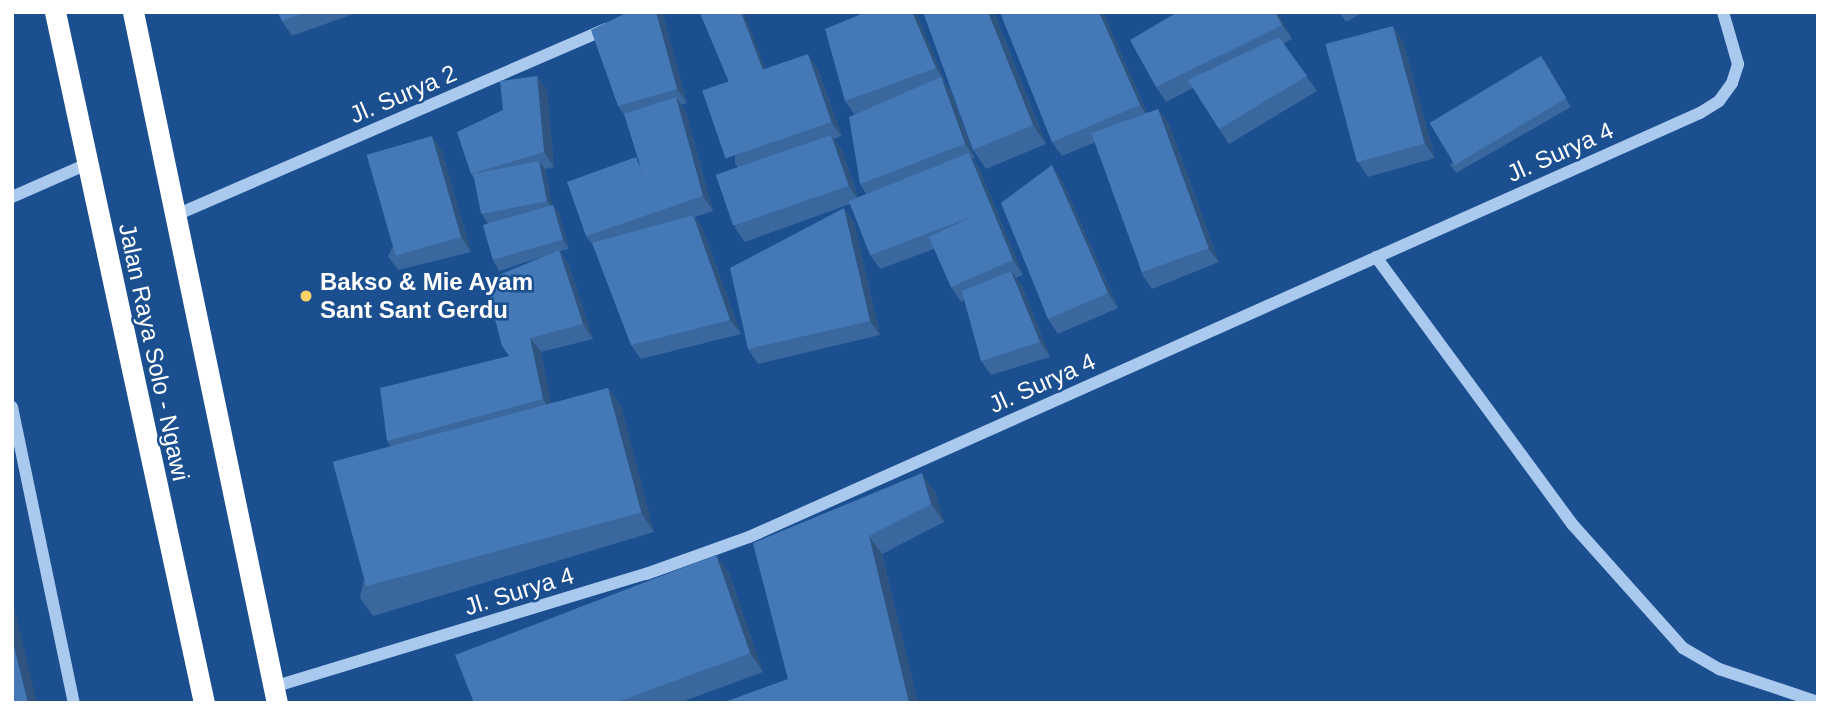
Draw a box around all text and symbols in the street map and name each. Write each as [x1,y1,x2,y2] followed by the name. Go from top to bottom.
[345,59,461,129] street label: Jl. Surya 2
[1502,116,1618,188] street label: Jl. Surya 4
[113,220,195,484] street label: Jalan Raya Solo - Ngawi
[320,268,534,324] place label: Bakso & Mie Ayam Sant Sant Gerdu
[298,288,314,304] marker: Bakso & Mie Ayam Sant Sant Gerdu
[984,347,1100,419] street label: Jl. Surya 4
[461,561,577,621] street label: Jl. Surya 4

